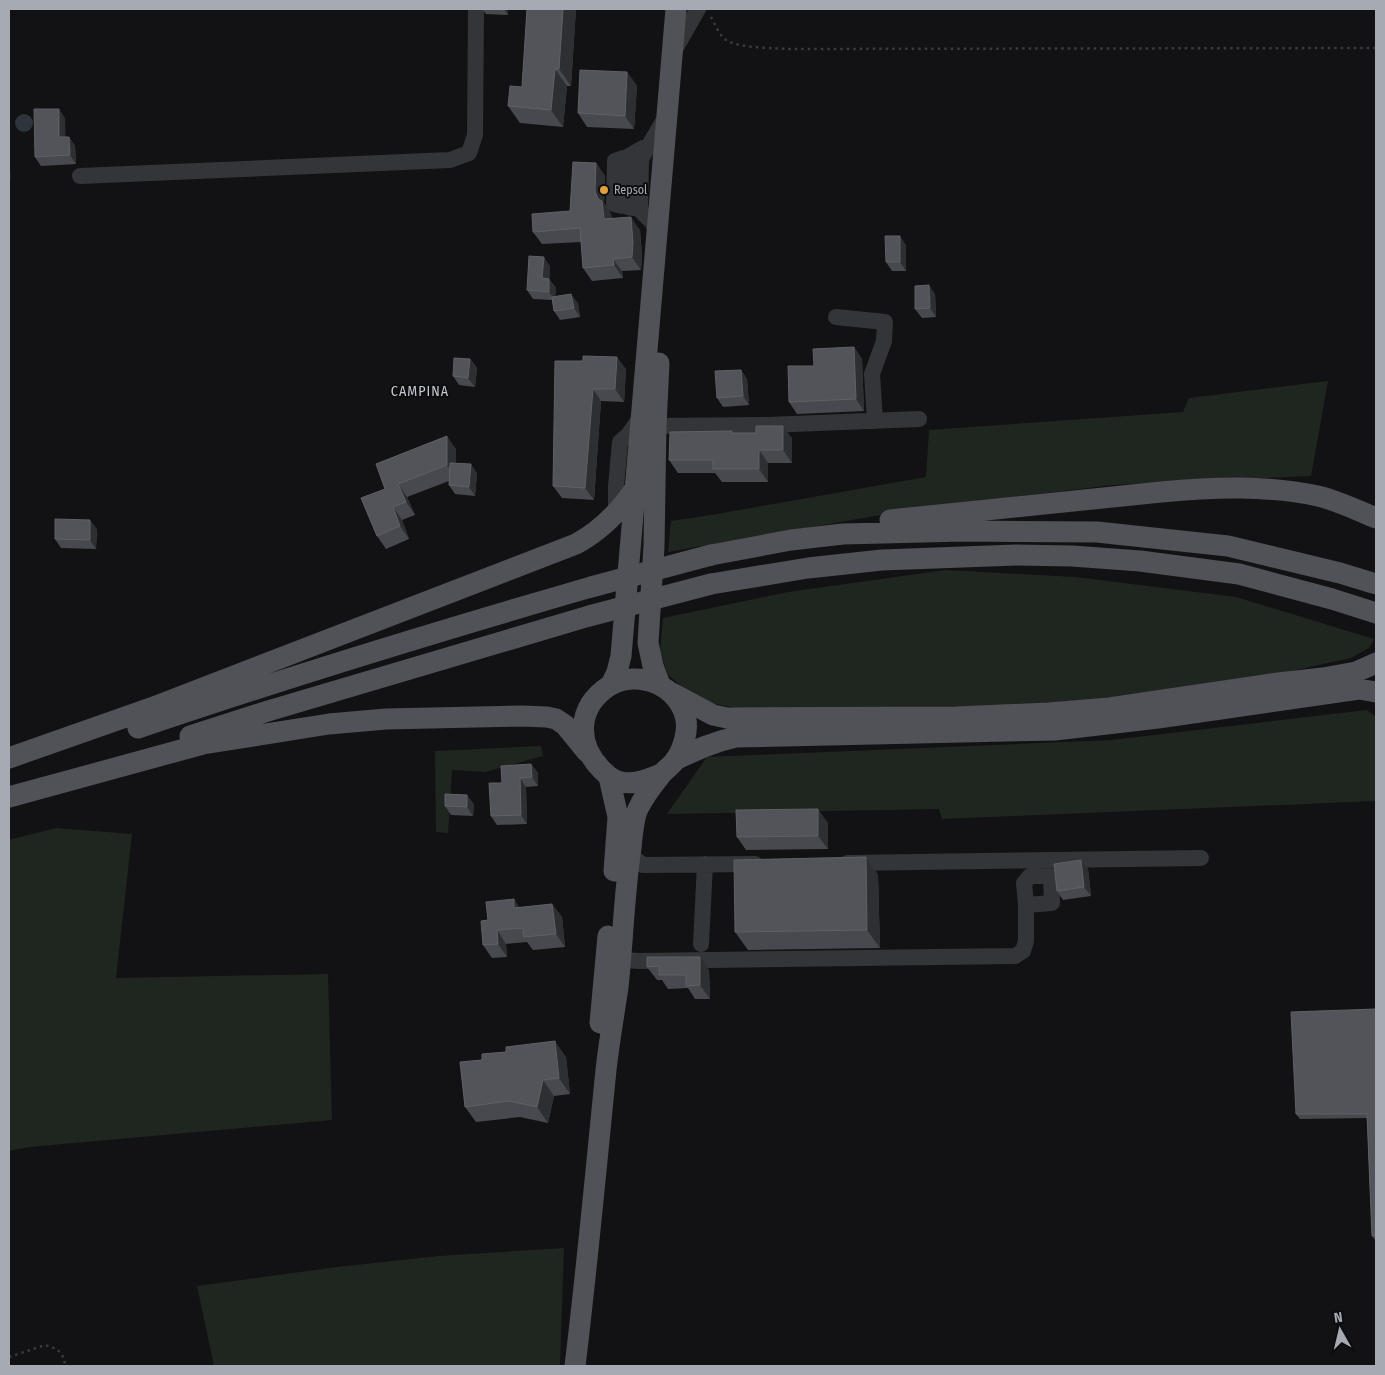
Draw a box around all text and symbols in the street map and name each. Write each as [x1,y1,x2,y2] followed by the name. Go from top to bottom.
[614,183,647,197] place label: Repsol
[598,184,610,196] marker: Repsol
[391,383,449,400] district label: CAMPINA
[1315,1305,1365,1355] north arrow
[1333,1309,1344,1327] text: N

